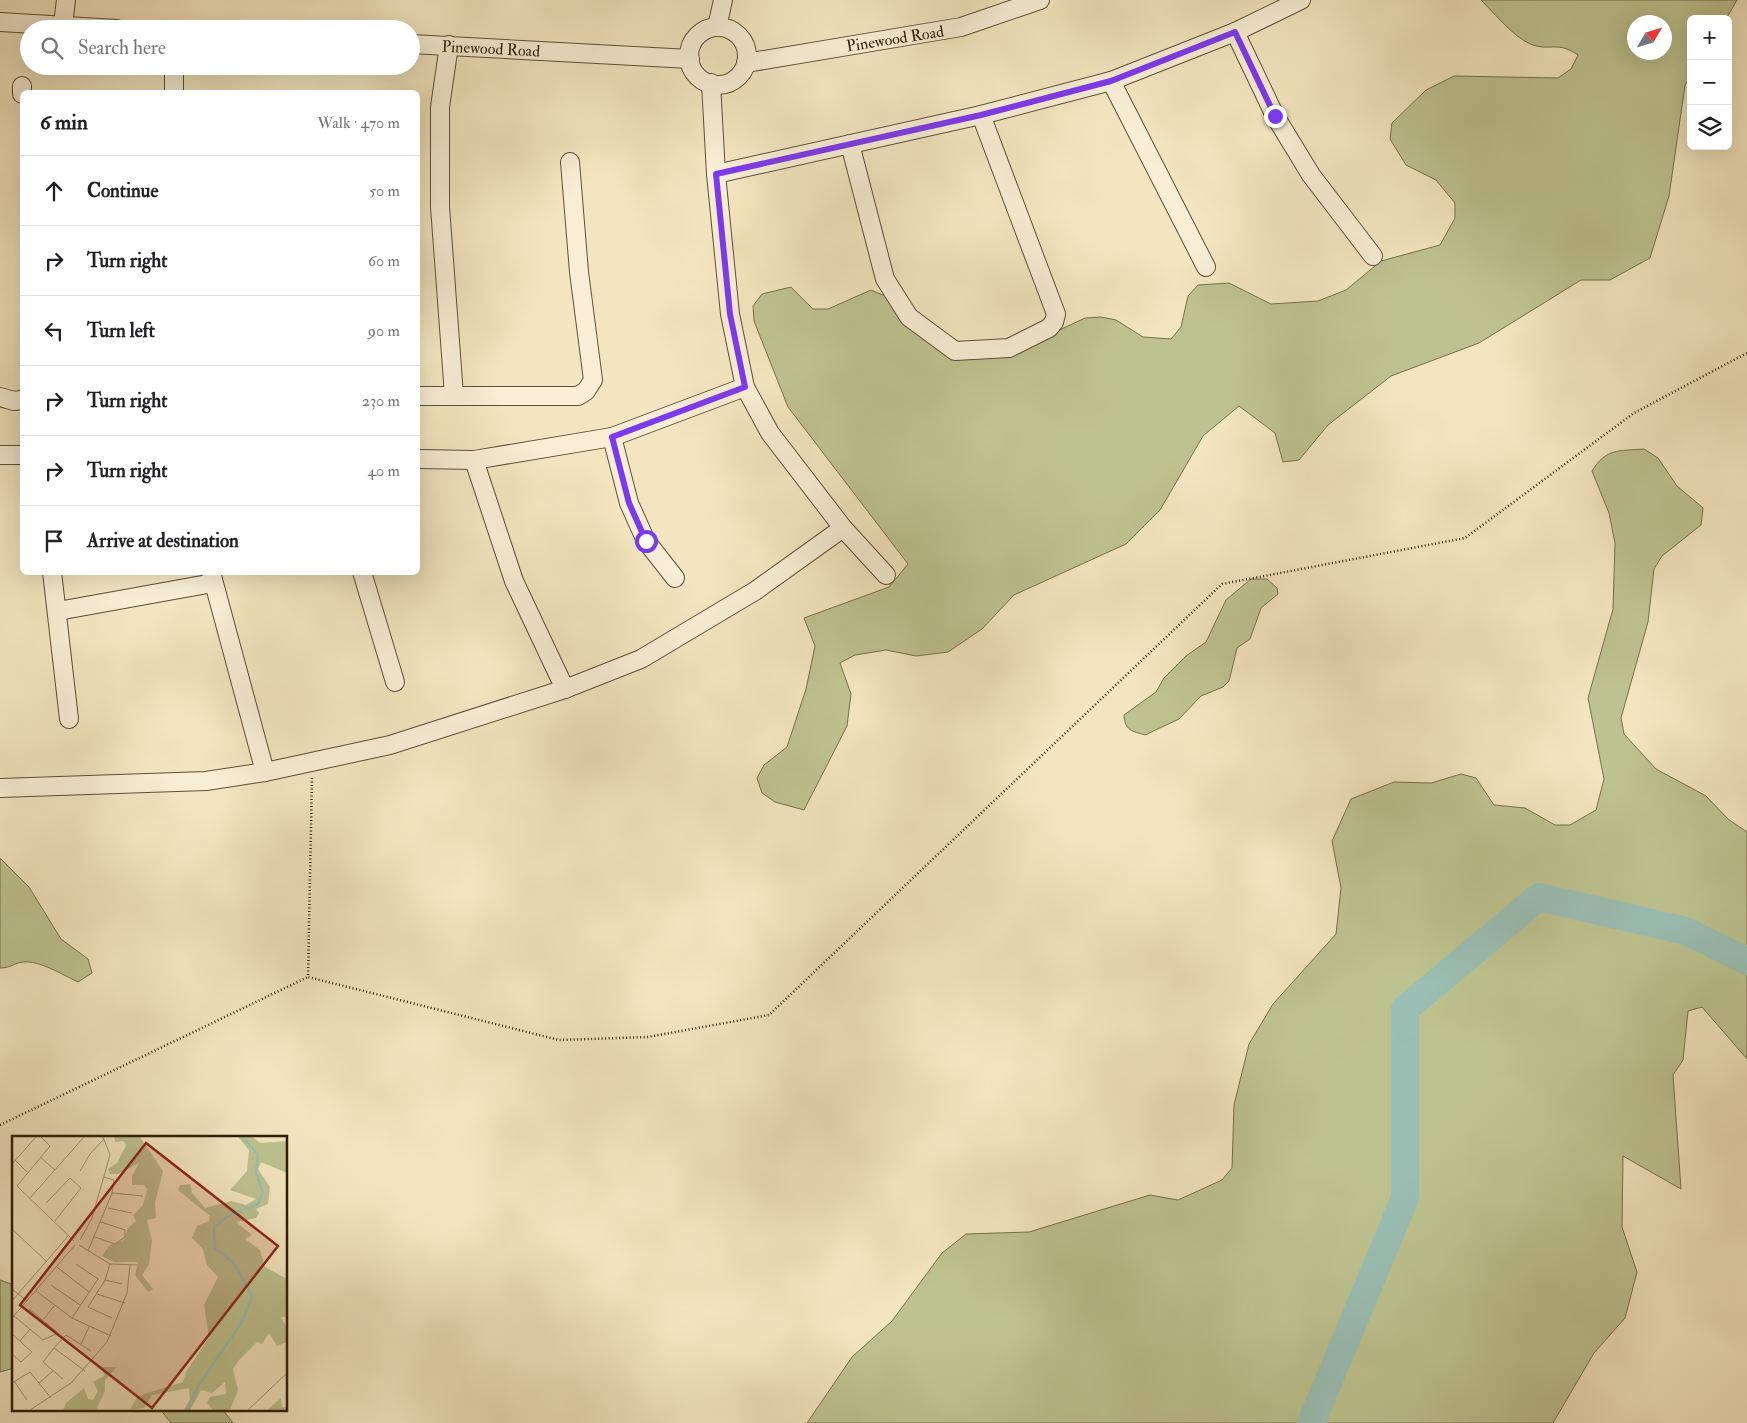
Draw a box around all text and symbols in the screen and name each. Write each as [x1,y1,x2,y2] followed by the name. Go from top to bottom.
[1627,15,1672,60] north arrow
[1687,15,1732,150] map controls
[1687,15,1732,60] button: +
[20,20,420,75] search box
[845,21,945,57] street label: Pinewood Road
[38,34,66,62] icon: search
[78,36,166,60] text: Search here
[441,36,541,62] street label: Pinewood Road
[1687,60,1732,105] button: −
[1264,105,1287,128] route end
[1687,105,1732,150] button: layers
[40,109,88,136] text: 6 min
[317,113,400,133] text: Walk · 470 m
[40,177,68,205] icon: ahead
[87,179,158,203] text: Continue
[369,181,400,201] text: 50 m
[40,247,68,275] icon: right
[87,249,167,273] text: Turn right
[368,251,400,271] text: 60 m
[40,317,68,345] icon: left
[87,319,155,343] text: Turn left
[368,321,400,341] text: 90 m
[40,387,68,415] icon: right
[87,389,167,413] text: Turn right
[362,391,400,411] text: 230 m
[40,457,68,485] icon: right
[87,459,167,483] text: Turn right
[367,461,400,481] text: 40 m
[40,527,68,555] icon: arrive
[87,529,239,553] text: Arrive at destination
[635,530,658,553] route start
[12,1136,288,1410] inset map

